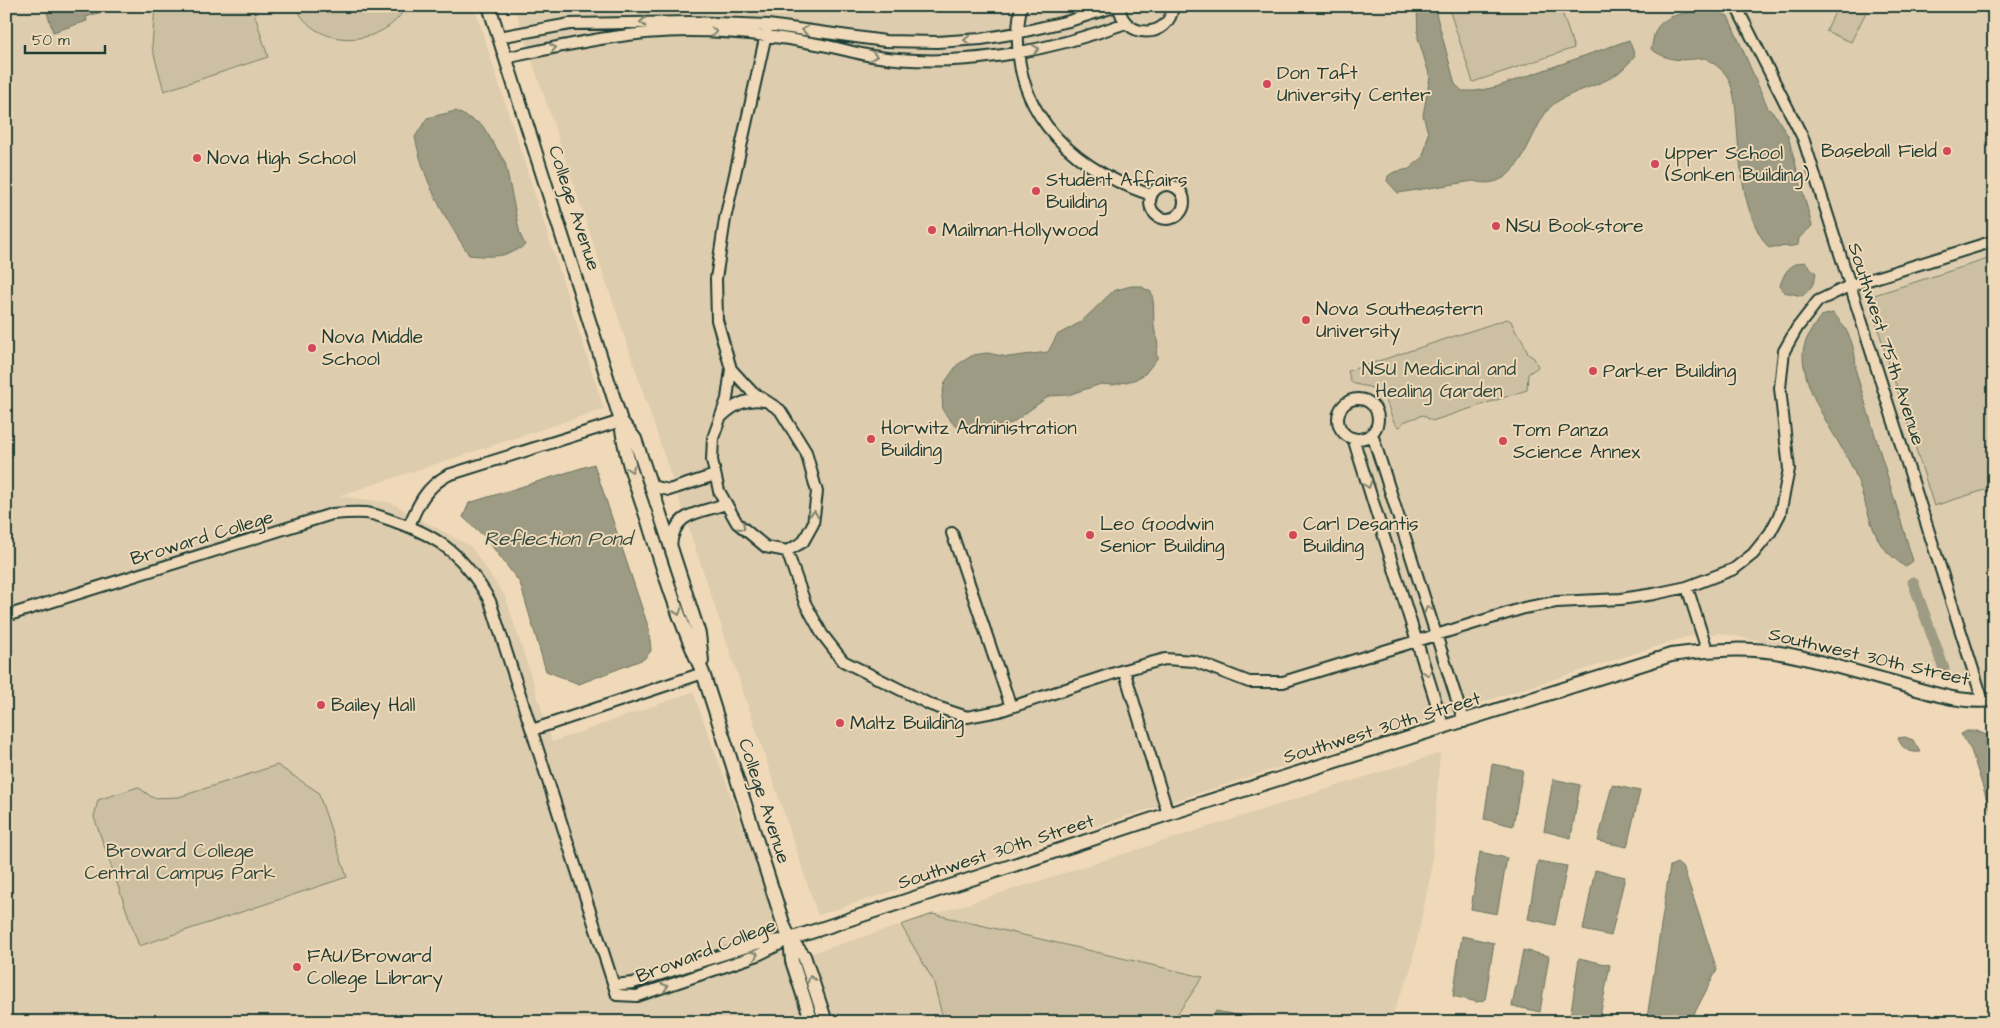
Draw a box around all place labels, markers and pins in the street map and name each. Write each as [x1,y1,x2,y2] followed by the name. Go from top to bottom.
[1277,60,1431,110] place label: Don Taft University Center
[1261,78,1273,90] marker: Don Taft University Center
[1821,138,1937,165] place label: Baseball Field
[1665,140,1810,190] place label: Upper School (Sonken Building)
[207,145,356,173] place label: Nova High School
[1941,145,1953,157] marker: Baseball Field
[191,152,203,164] marker: Nova High School
[1649,158,1661,170] marker: Upper School (Sonken Building)
[1046,167,1188,217] place label: Student Affairs Building
[1030,185,1042,197] marker: Student Affairs Building
[1506,213,1644,240] place label: NSU Bookstore
[942,217,1098,245] place label: Mailman-Hollywood
[1490,220,1502,232] marker: NSU Bookstore
[926,224,938,236] marker: Mailman-Hollywood
[1316,296,1483,346] place label: Nova Southeastern University
[1300,314,1312,326] marker: Nova Southeastern University
[322,324,423,373] place label: Nova Middle School
[306,342,318,354] marker: Nova Middle School
[1603,358,1736,386] place label: Parker Building
[1587,365,1599,377] marker: Parker Building
[881,415,1077,465] place label: Horwitz Administration Building
[1513,417,1640,466] place label: Tom Panza Science Annex
[865,433,877,445] marker: Horwitz Administration Building
[1497,435,1509,447] marker: Tom Panza Science Annex
[1100,511,1225,561] place label: Leo Goodwin Senior Building
[1303,511,1419,561] place label: Carl Desantis Building
[1084,529,1096,541] marker: Leo Goodwin Senior Building
[1287,529,1299,541] marker: Carl Desantis Building
[331,692,416,720] place label: Bailey Hall
[315,699,327,711] marker: Bailey Hall
[850,710,964,738] place label: Maltz Building
[834,717,846,729] marker: Maltz Building
[307,943,443,993] place label: FAU/Broward College Library
[291,961,303,973] marker: FAU/Broward College Library

